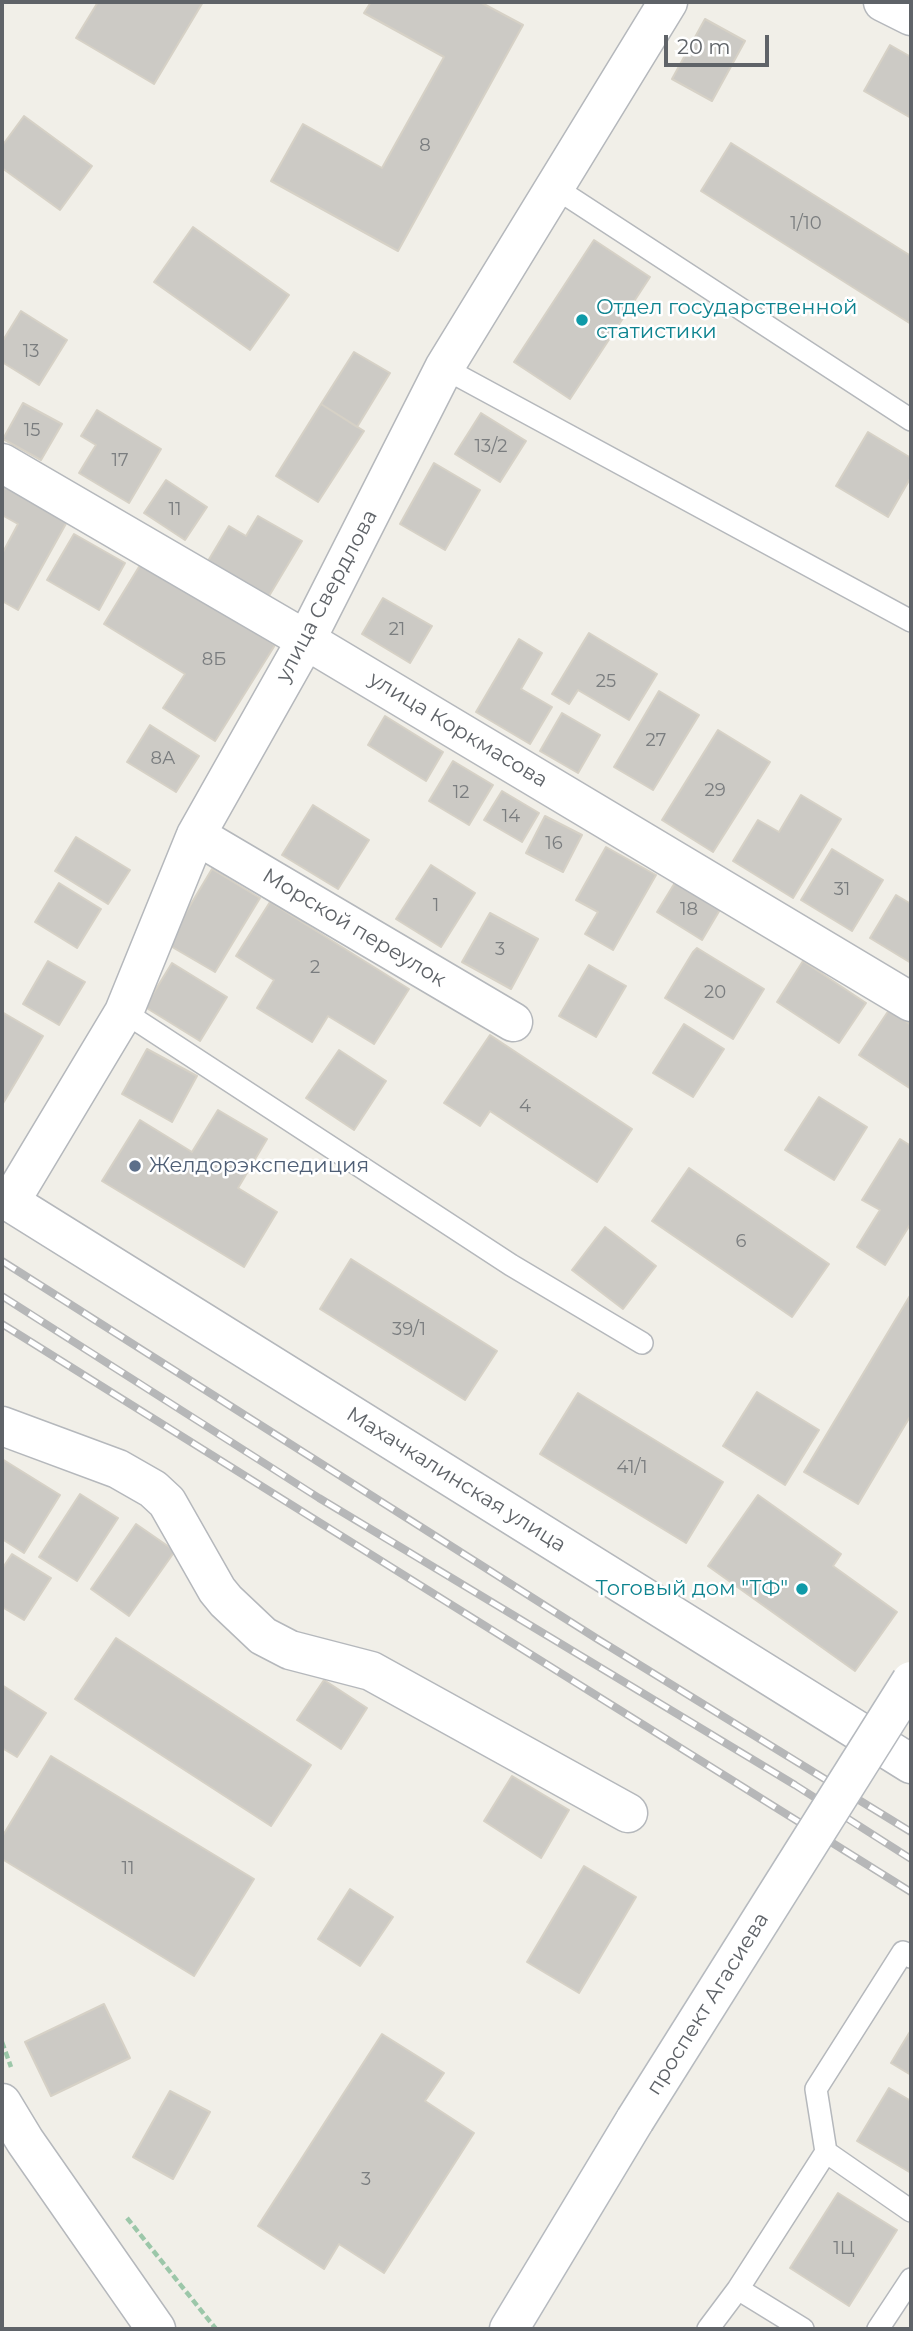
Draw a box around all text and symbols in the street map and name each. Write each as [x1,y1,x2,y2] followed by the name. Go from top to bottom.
[668,21,773,65] scale bar
[677,34,731,59] text: 20 m
[419,135,431,157] house number: 8
[790,213,822,235] house number: 1/10
[596,295,858,345] place label: Отдел государственной статистики
[574,312,590,328] marker: Отдел государственной статистики
[23,341,39,363] house number: 13
[24,420,40,442] house number: 15
[475,436,507,458] house number: 13/2
[111,450,129,472] house number: 17
[169,499,181,521] house number: 11
[271,506,383,686] street label: улица Свердлова
[389,619,405,641] house number: 21
[202,649,226,671] house number: 8Б
[364,667,552,793] street label: улица Коркмасова
[596,671,616,693] house number: 25
[646,730,666,752] house number: 27
[151,748,175,770] house number: 8А
[704,780,726,802] house number: 29
[453,782,469,804] house number: 12
[502,806,520,828] house number: 14
[545,833,563,855] house number: 16
[258,863,450,993] street label: Морской переулок
[834,879,850,901] house number: 31
[433,895,439,917] house number: 1
[680,899,698,921] house number: 18
[495,939,505,961] house number: 3
[310,957,320,979] house number: 2
[704,982,726,1004] house number: 20
[519,1096,531,1118] house number: 4
[149,1153,369,1179] place label: Желдорэкспедиция
[127,1158,143,1174] marker: Желдорэкспедиция
[736,1231,746,1253] house number: 6
[392,1319,426,1341] house number: 39/1
[342,1402,570,1558] street label: Махачкалинская улица
[616,1457,648,1479] house number: 41/1
[595,1576,788,1602] place label: Тоговый дом "ТФ"
[794,1581,810,1597] marker: Тоговый дом "ТФ"
[122,1858,134,1880] house number: 11
[642,1908,774,2100] street label: проспект Агасиева
[361,2169,371,2191] house number: 3
[833,2238,855,2260] house number: 1Ц

